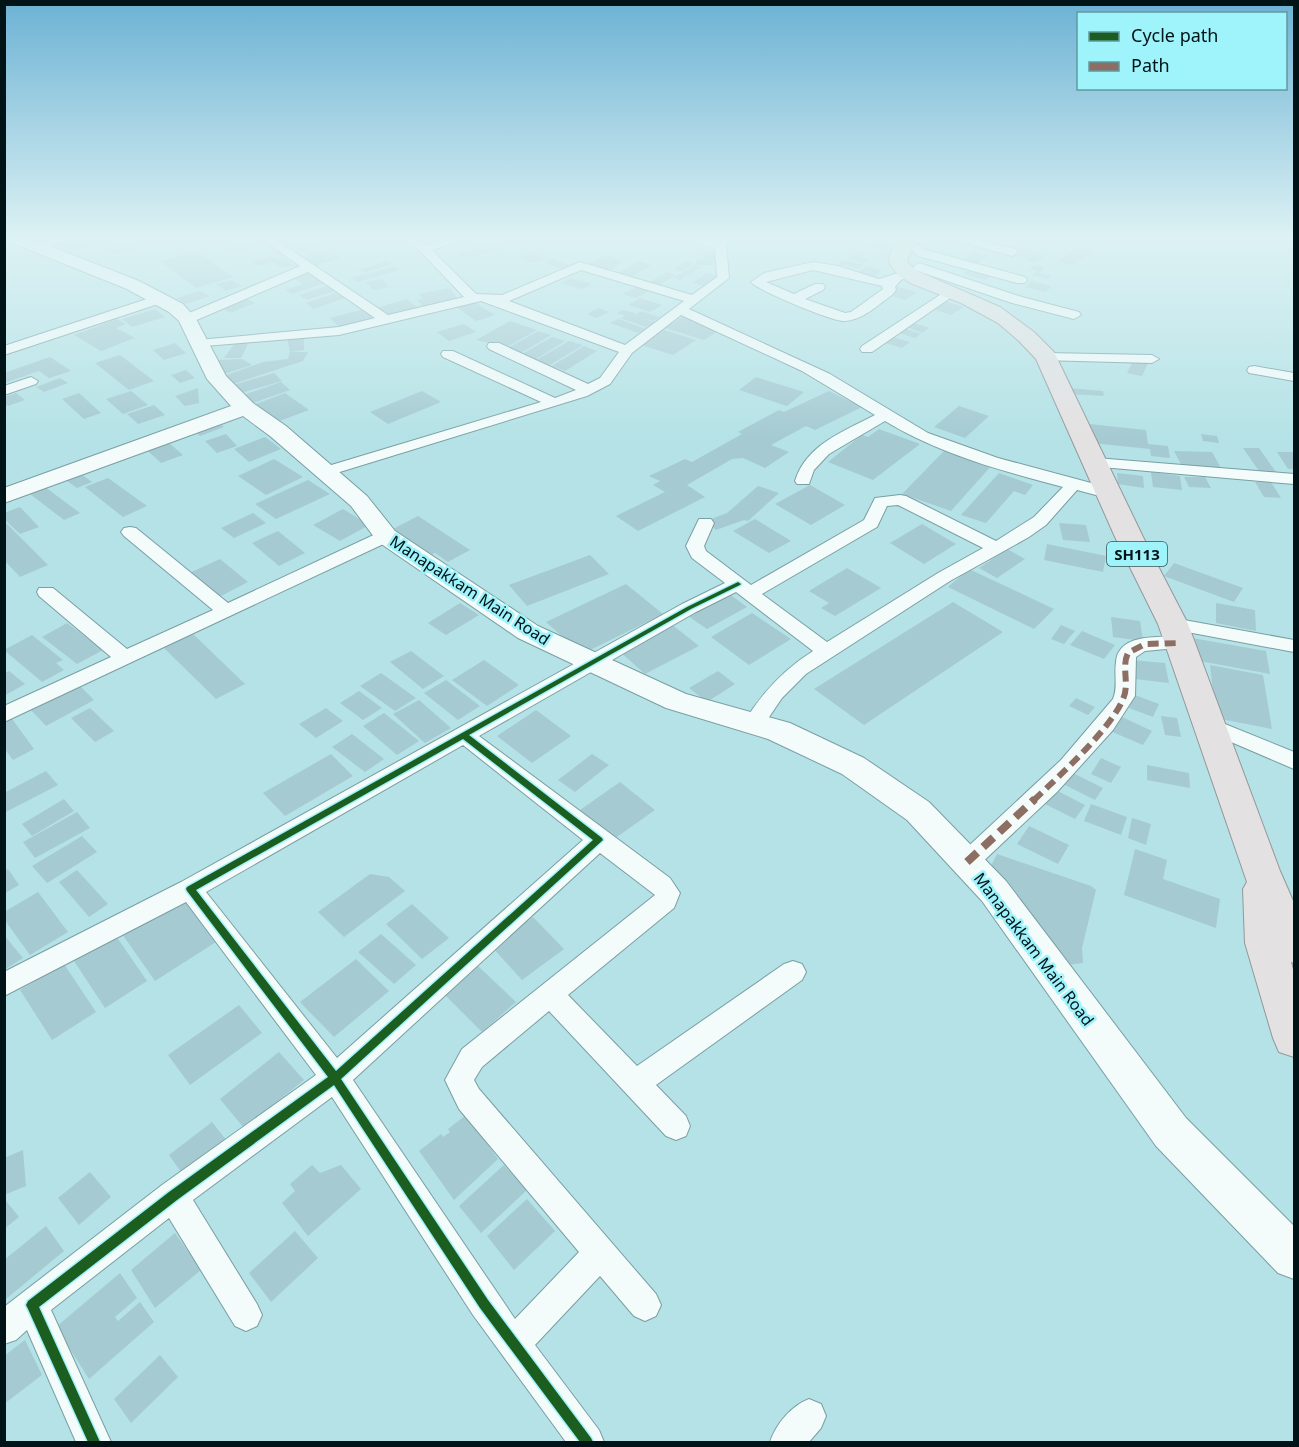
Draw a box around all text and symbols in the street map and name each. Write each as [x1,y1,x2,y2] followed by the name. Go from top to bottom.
[1077,12,1287,90] legend
[1131,23,1218,47] text: Cycle path
[1131,53,1170,77] text: Path
[386,530,554,650] street label: Manapakkam Main Road
[1107,542,1167,566] road number: SH113
[969,868,1099,1030] street label: Manapakkam Main Road

